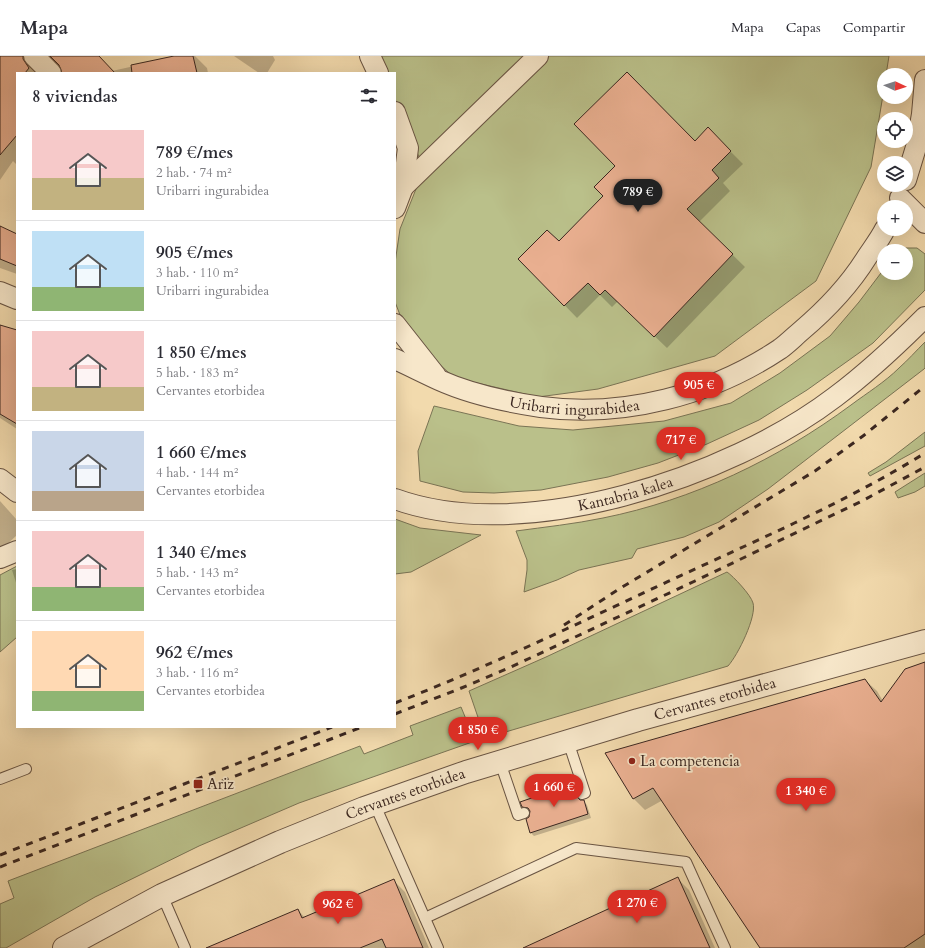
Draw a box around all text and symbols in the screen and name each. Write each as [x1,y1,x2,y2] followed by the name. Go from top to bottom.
[20,15,68,41] text: Mapa
[731,18,764,37] text: Mapa
[786,18,821,37] text: Capas
[843,18,905,37] text: Compartir
[877,68,913,104] north arrow
[877,68,913,280] map controls
[32,85,118,108] text: 8 viviendas
[358,85,380,107] icon: filters
[877,112,913,148] button: locate
[156,141,233,164] text: 789 €/mes
[64,146,112,194] icon: home
[877,156,913,192] button: layers
[156,164,232,182] text: 2 hab. · 74 m²
[610,179,666,213] pin: 789 €
[156,182,269,200] text: Uribarri ingurabidea
[622,183,654,201] text: 789 €
[877,200,913,236] button: +
[156,241,233,264] text: 905 €/mes
[877,244,913,280] button: −
[64,247,112,295] icon: home
[156,264,238,282] text: 3 hab. · 110 m²
[156,282,269,300] text: Uribarri ingurabidea
[156,341,246,364] text: 1 850 €/mes
[64,347,112,395] icon: home
[156,364,238,382] text: 5 hab. · 183 m²
[671,372,727,406] pin: 905 €
[683,376,715,394] text: 905 €
[156,382,265,400] text: Cervantes etorbidea
[508,392,641,420] street label: Uribarri ingurabidea
[653,427,709,461] pin: 717 €
[665,431,697,449] text: 717 €
[156,441,246,464] text: 1 660 €/mes
[64,447,112,495] icon: home
[156,464,238,482] text: 4 hab. · 144 m²
[576,471,676,516] street label: Kantabria kalea
[156,482,265,500] text: Cervantes etorbidea
[156,541,246,564] text: 1 340 €/mes
[64,547,112,595] icon: home
[156,564,238,582] text: 5 hab. · 143 m²
[156,582,265,600] text: Cervantes etorbidea
[156,641,233,664] text: 962 €/mes
[64,647,112,695] icon: home
[156,664,238,682] text: 3 hab. · 116 m²
[652,672,779,725] street label: Cervantes etorbidea
[156,682,265,700] text: Cervantes etorbidea
[441,717,515,751] pin: 1 850 €
[457,721,499,739] text: 1 850 €
[640,751,740,771] place label: La competencia
[627,756,637,766] marker: La competencia
[342,763,468,824] street label: Cervantes etorbidea
[207,774,234,794] place label: Ariz
[517,774,591,808] pin: 1 660 €
[192,778,204,790] marker: Ariz
[533,778,575,796] text: 1 660 €
[769,778,843,812] pin: 1 340 €
[785,782,827,800] text: 1 340 €
[600,890,674,924] pin: 1 270 €
[310,891,366,925] pin: 962 €
[616,894,658,912] text: 1 270 €
[322,895,354,913] text: 962 €

